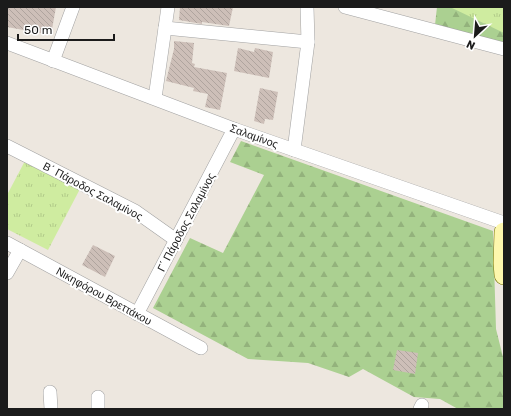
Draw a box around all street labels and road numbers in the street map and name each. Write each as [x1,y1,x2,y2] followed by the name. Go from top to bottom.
[228,122,280,151] street label: Σαλαμίνος
[41,160,145,223] street label: Β΄ Πάροδος Σαλαμίνος
[155,171,218,274] street label: Γ΄ Πάροδος Σαλαμίνος
[54,265,154,328] street label: Νικηφόρου Βρεττάκου

